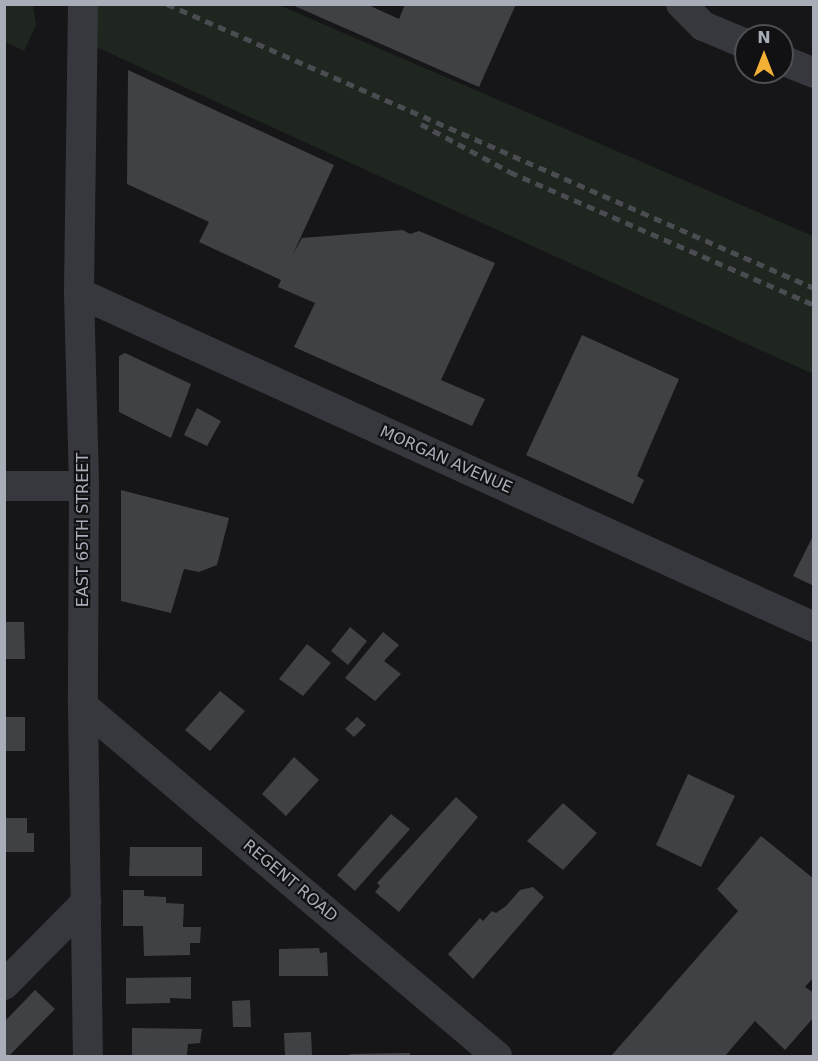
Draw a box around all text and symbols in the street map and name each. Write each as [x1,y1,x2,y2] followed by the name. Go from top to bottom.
[734,24,794,84] north arrow
[757,28,771,47] text: N
[377,422,515,498] street label: MORGAN AVENUE
[73,453,93,607] street label: EAST 65TH STREET
[239,836,341,926] street label: REGENT ROAD

